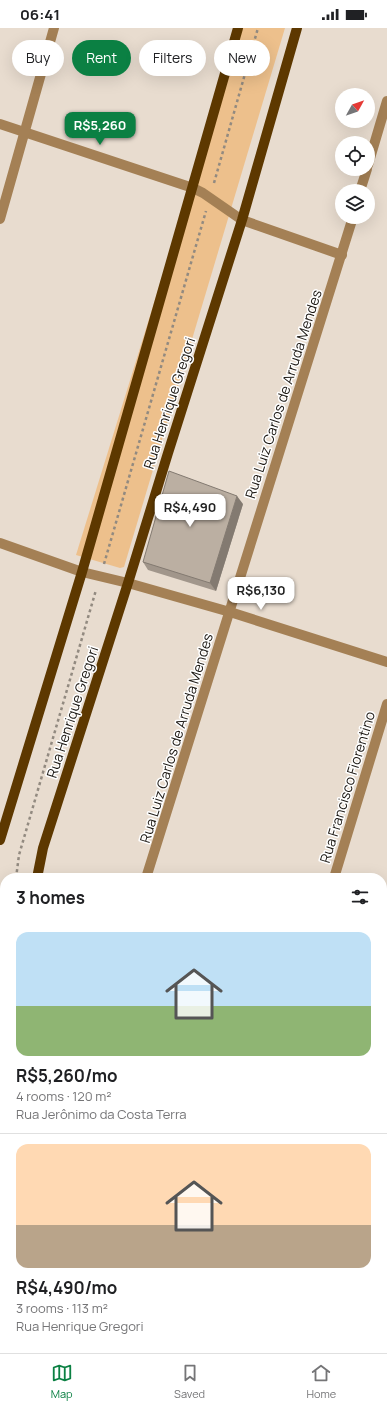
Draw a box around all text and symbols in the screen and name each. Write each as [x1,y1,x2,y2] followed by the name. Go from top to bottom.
[20,4,60,25] text: 06:41
[12,40,64,76] chip: Buy
[72,40,131,76] chip: Rent
[139,40,206,76] chip: Filters
[214,40,270,76] chip: New
[335,88,375,128] north arrow
[335,88,375,224] map controls
[63,112,137,146] pin: R$5,260
[74,116,126,134] text: R$5,260
[335,136,375,176] button: locate
[335,184,375,224] button: layers
[240,287,326,501] street label: Rua Luiz Carlos de Arruda Mendes
[139,335,199,471] street label: Rua Henrique Gregori
[153,494,227,528] pin: R$4,490
[164,498,216,516] text: R$4,490
[224,577,298,611] pin: R$6,130
[236,581,286,599] text: R$6,130
[135,631,217,845] street label: Rua Luiz Carlos de Arruda Mendes
[42,644,102,780] street label: Rua Henrique Gregori
[315,709,379,865] street label: Rua Francisco Fiorentino
[16,886,85,909] text: 3 homes
[349,886,371,908] icon: filters
[158,958,230,1030] icon: home
[16,1064,117,1087] text: R$5,260/mo
[16,1087,111,1105] text: 4 rooms · 120 m²
[16,1105,187,1123] text: Rua Jerônimo da Costa Terra
[158,1170,230,1242] icon: home
[16,1276,117,1299] text: R$4,490/mo
[16,1299,108,1317] text: 3 rooms · 113 m²
[16,1317,144,1335] text: Rua Henrique Gregori
[51,1362,73,1401] tab: Map
[174,1362,205,1401] tab: Saved
[307,1362,336,1401] tab: Home

